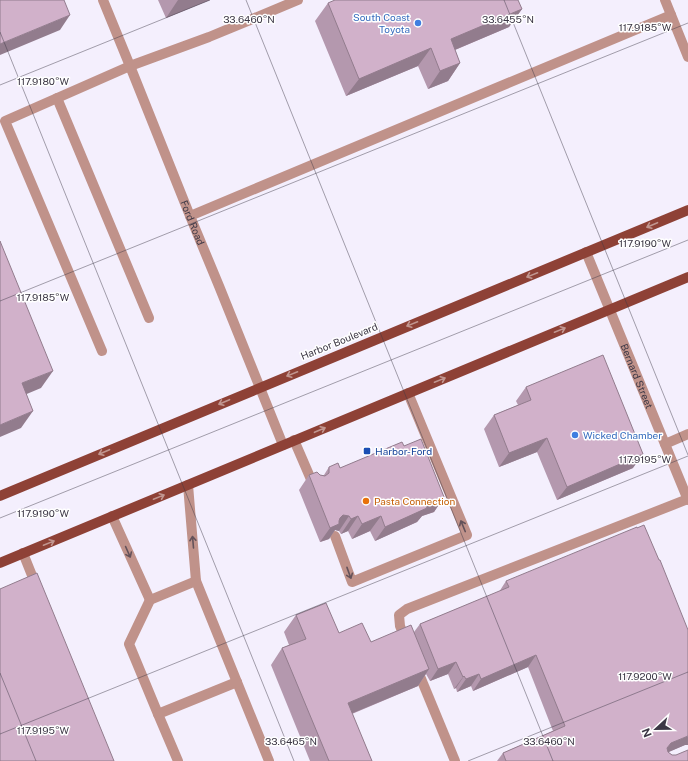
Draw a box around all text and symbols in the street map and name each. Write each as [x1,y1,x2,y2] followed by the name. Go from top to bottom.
[353,11,410,35] place label: South Coast Toyota
[223,13,275,25] text: 33.6460°N
[482,13,534,25] text: 33.6455°N
[413,18,423,28] marker: South Coast Toyota
[619,21,672,33] text: 117.9185°W
[17,75,70,87] text: 117.9180°W
[178,198,207,247] street label: Ford Road
[646,222,658,229] one-way arrow
[619,237,671,249] text: 117.9190°W
[526,271,538,279] one-way arrow
[17,291,70,303] text: 117.9185°W
[299,320,379,362] street label: Harbor Boulevard
[406,321,418,329] one-way arrow
[553,326,565,334] one-way arrow
[618,342,656,410] street label: Bernard Street
[286,371,298,378] one-way arrow
[433,376,445,383] one-way arrow
[219,399,231,406] one-way arrow
[313,425,325,433] one-way arrow
[583,429,662,441] place label: Wicked Chamber
[570,430,580,440] marker: Wicked Chamber
[375,445,432,457] place label: Harbor-Ford
[362,446,372,456] marker: Harbor-Ford
[99,449,111,456] one-way arrow
[619,453,672,465] text: 117.9195°W
[152,493,164,500] one-way arrow
[374,495,455,507] place label: Pasta Connection
[361,496,371,506] marker: Pasta Connection
[17,507,69,519] text: 117.9190°W
[458,520,466,532] one-way arrow
[189,536,197,549] one-way arrow
[43,538,55,546] one-way arrow
[125,546,132,558] one-way arrow
[345,566,353,578] one-way arrow
[618,670,672,682] text: 117.9200°W
[636,709,676,749] north arrow
[17,724,70,736] text: 117.9195°W
[640,727,654,739] text: N
[265,735,317,747] text: 33.6465°N
[523,735,575,747] text: 33.6460°N

